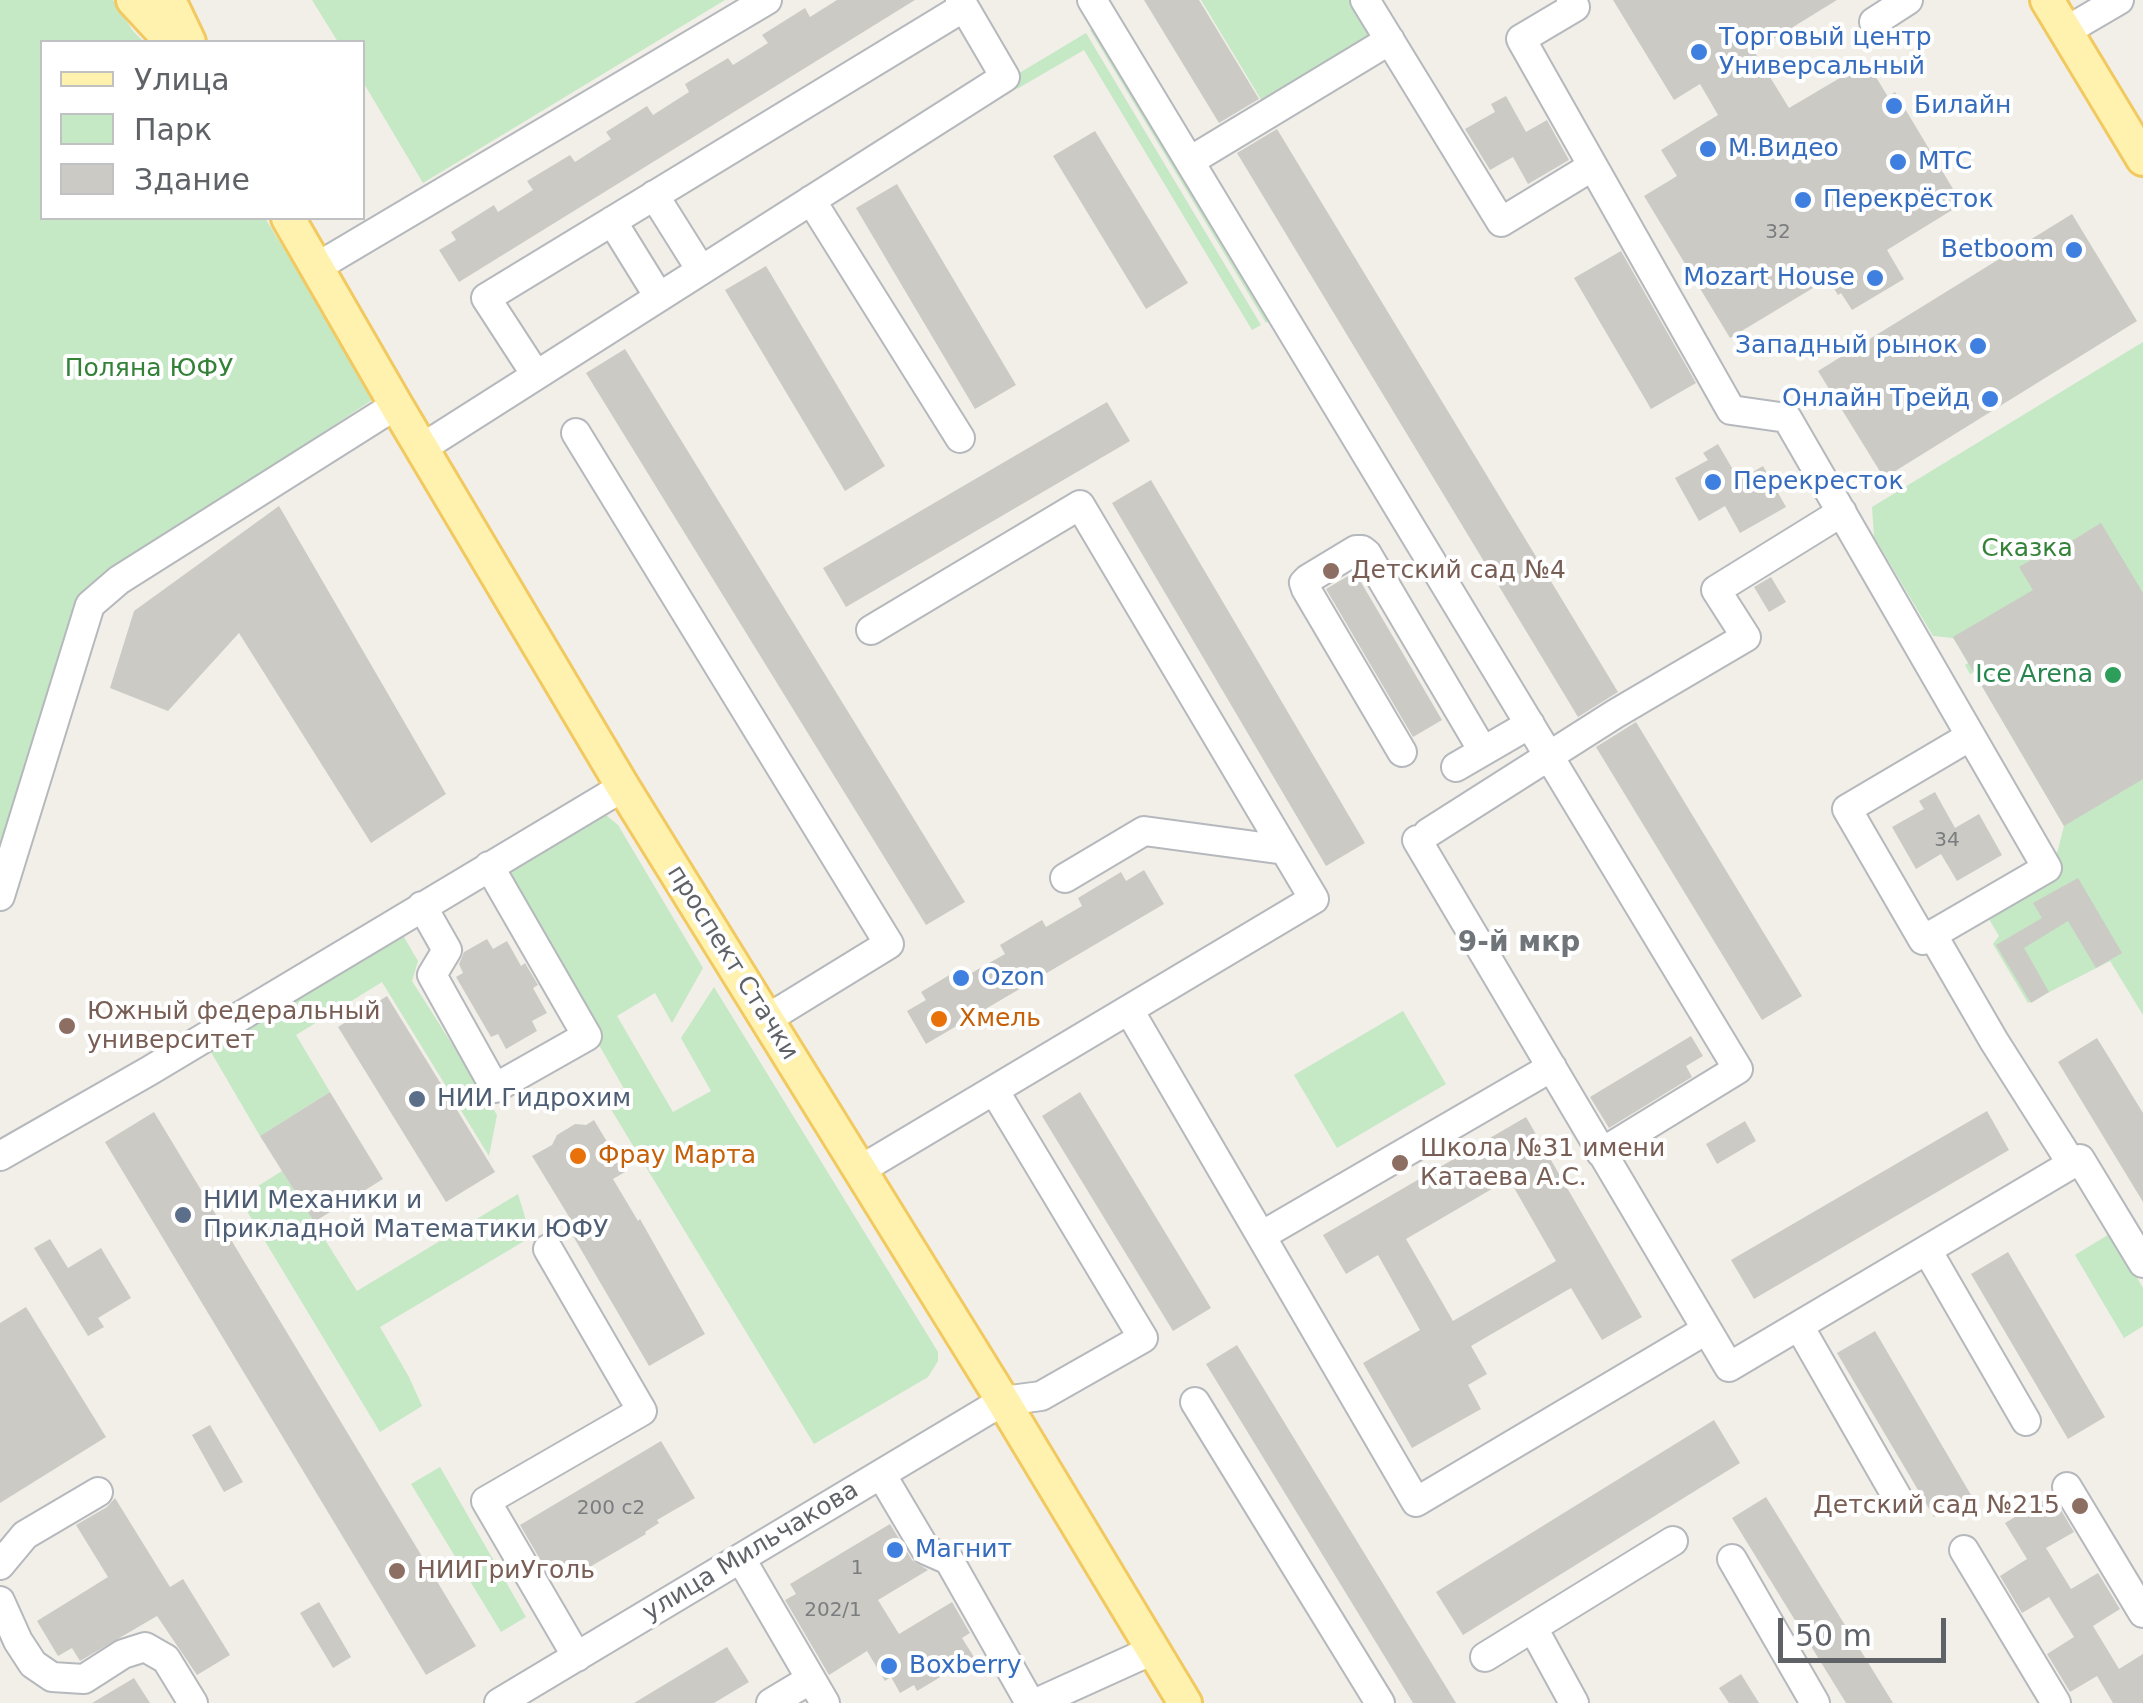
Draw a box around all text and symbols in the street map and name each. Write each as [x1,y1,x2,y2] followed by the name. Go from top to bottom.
[1719,23,1932,82] place label: Торговый центр Универсальный
[40,40,365,220] legend
[1688,41,1710,63] marker: Торговый центр Универсальный
[134,62,230,97] text: Улица
[1914,91,2011,121] place label: Билайн
[1883,95,1905,117] marker: Билайн
[134,112,212,147] text: Парк
[1728,134,1839,164] place label: М.Видео
[1697,138,1719,160] marker: М.Видео
[1918,147,1972,177] place label: МТС
[1887,151,1909,173] marker: МТС
[134,162,250,197] text: Здание
[1823,185,1993,215] place label: Перекрёсток
[1792,189,1814,211] marker: Перекрёсток
[1765,221,1791,245] house number: 32
[1941,235,2054,265] place label: Betboom
[2063,239,2085,261] marker: Betboom
[1683,263,1855,293] place label: Mozart House
[1864,267,1886,289] marker: Mozart House
[1735,331,1958,361] place label: Западный рынок
[1967,335,1989,357] marker: Западный рынок
[65,354,233,384] park label: Поляна ЮФУ
[1782,384,1970,414] place label: Онлайн Трейд
[1979,388,2001,410] marker: Онлайн Трейд
[1733,467,1903,497] place label: Перекресток
[1702,471,1724,493] marker: Перекресток
[1981,534,2073,564] park label: Сказка
[1351,556,1566,586] place label: Детский сад №4
[1320,560,1342,582] marker: Детский сад №4
[1975,660,2093,690] place label: Ice Arena
[2102,664,2124,686] marker: Ice Arena
[1934,829,1960,853] house number: 34
[660,860,804,1066] street label: проспект Стачки
[1458,927,1580,961] district label: 9-й мкр
[981,963,1045,993] place label: Ozon
[950,967,972,989] marker: Ozon
[87,997,380,1056] place label: Южный федеральный университет
[959,1004,1041,1034] place label: Хмель
[928,1008,950,1030] marker: Хмель
[56,1015,78,1037] marker: Южный федеральный университет
[437,1084,631,1114] place label: НИИ Гидрохим
[406,1088,428,1110] marker: НИИ Гидрохим
[1420,1134,1665,1193] place label: Школа №31 имени Катаева А.С.
[598,1141,756,1171] place label: Фрау Марта
[567,1145,589,1167] marker: Фрау Марта
[1389,1152,1411,1174] marker: Школа №31 имени Катаева А.С.
[203,1186,608,1245] place label: НИИ Механики и Прикладной Математики ЮФУ
[172,1204,194,1226] marker: НИИ Механики и Прикладной Математики ЮФУ
[638,1476,864,1628] street label: улица Мильчакова
[1813,1491,2060,1521] place label: Детский сад №215
[2069,1495,2091,1517] marker: Детский сад №215
[577,1497,645,1521] house number: 200 с2
[915,1535,1012,1565] place label: Магнит
[884,1539,906,1561] marker: Магнит
[417,1556,595,1586] place label: НИИГриУголь
[851,1557,863,1581] house number: 1
[386,1560,408,1582] marker: НИИГриУголь
[1783,1598,1950,1660] scale bar
[804,1599,862,1623] house number: 202/1
[1795,1618,1872,1653] text: 50 m
[909,1651,1022,1681] place label: Boxberry
[878,1655,900,1677] marker: Boxberry

